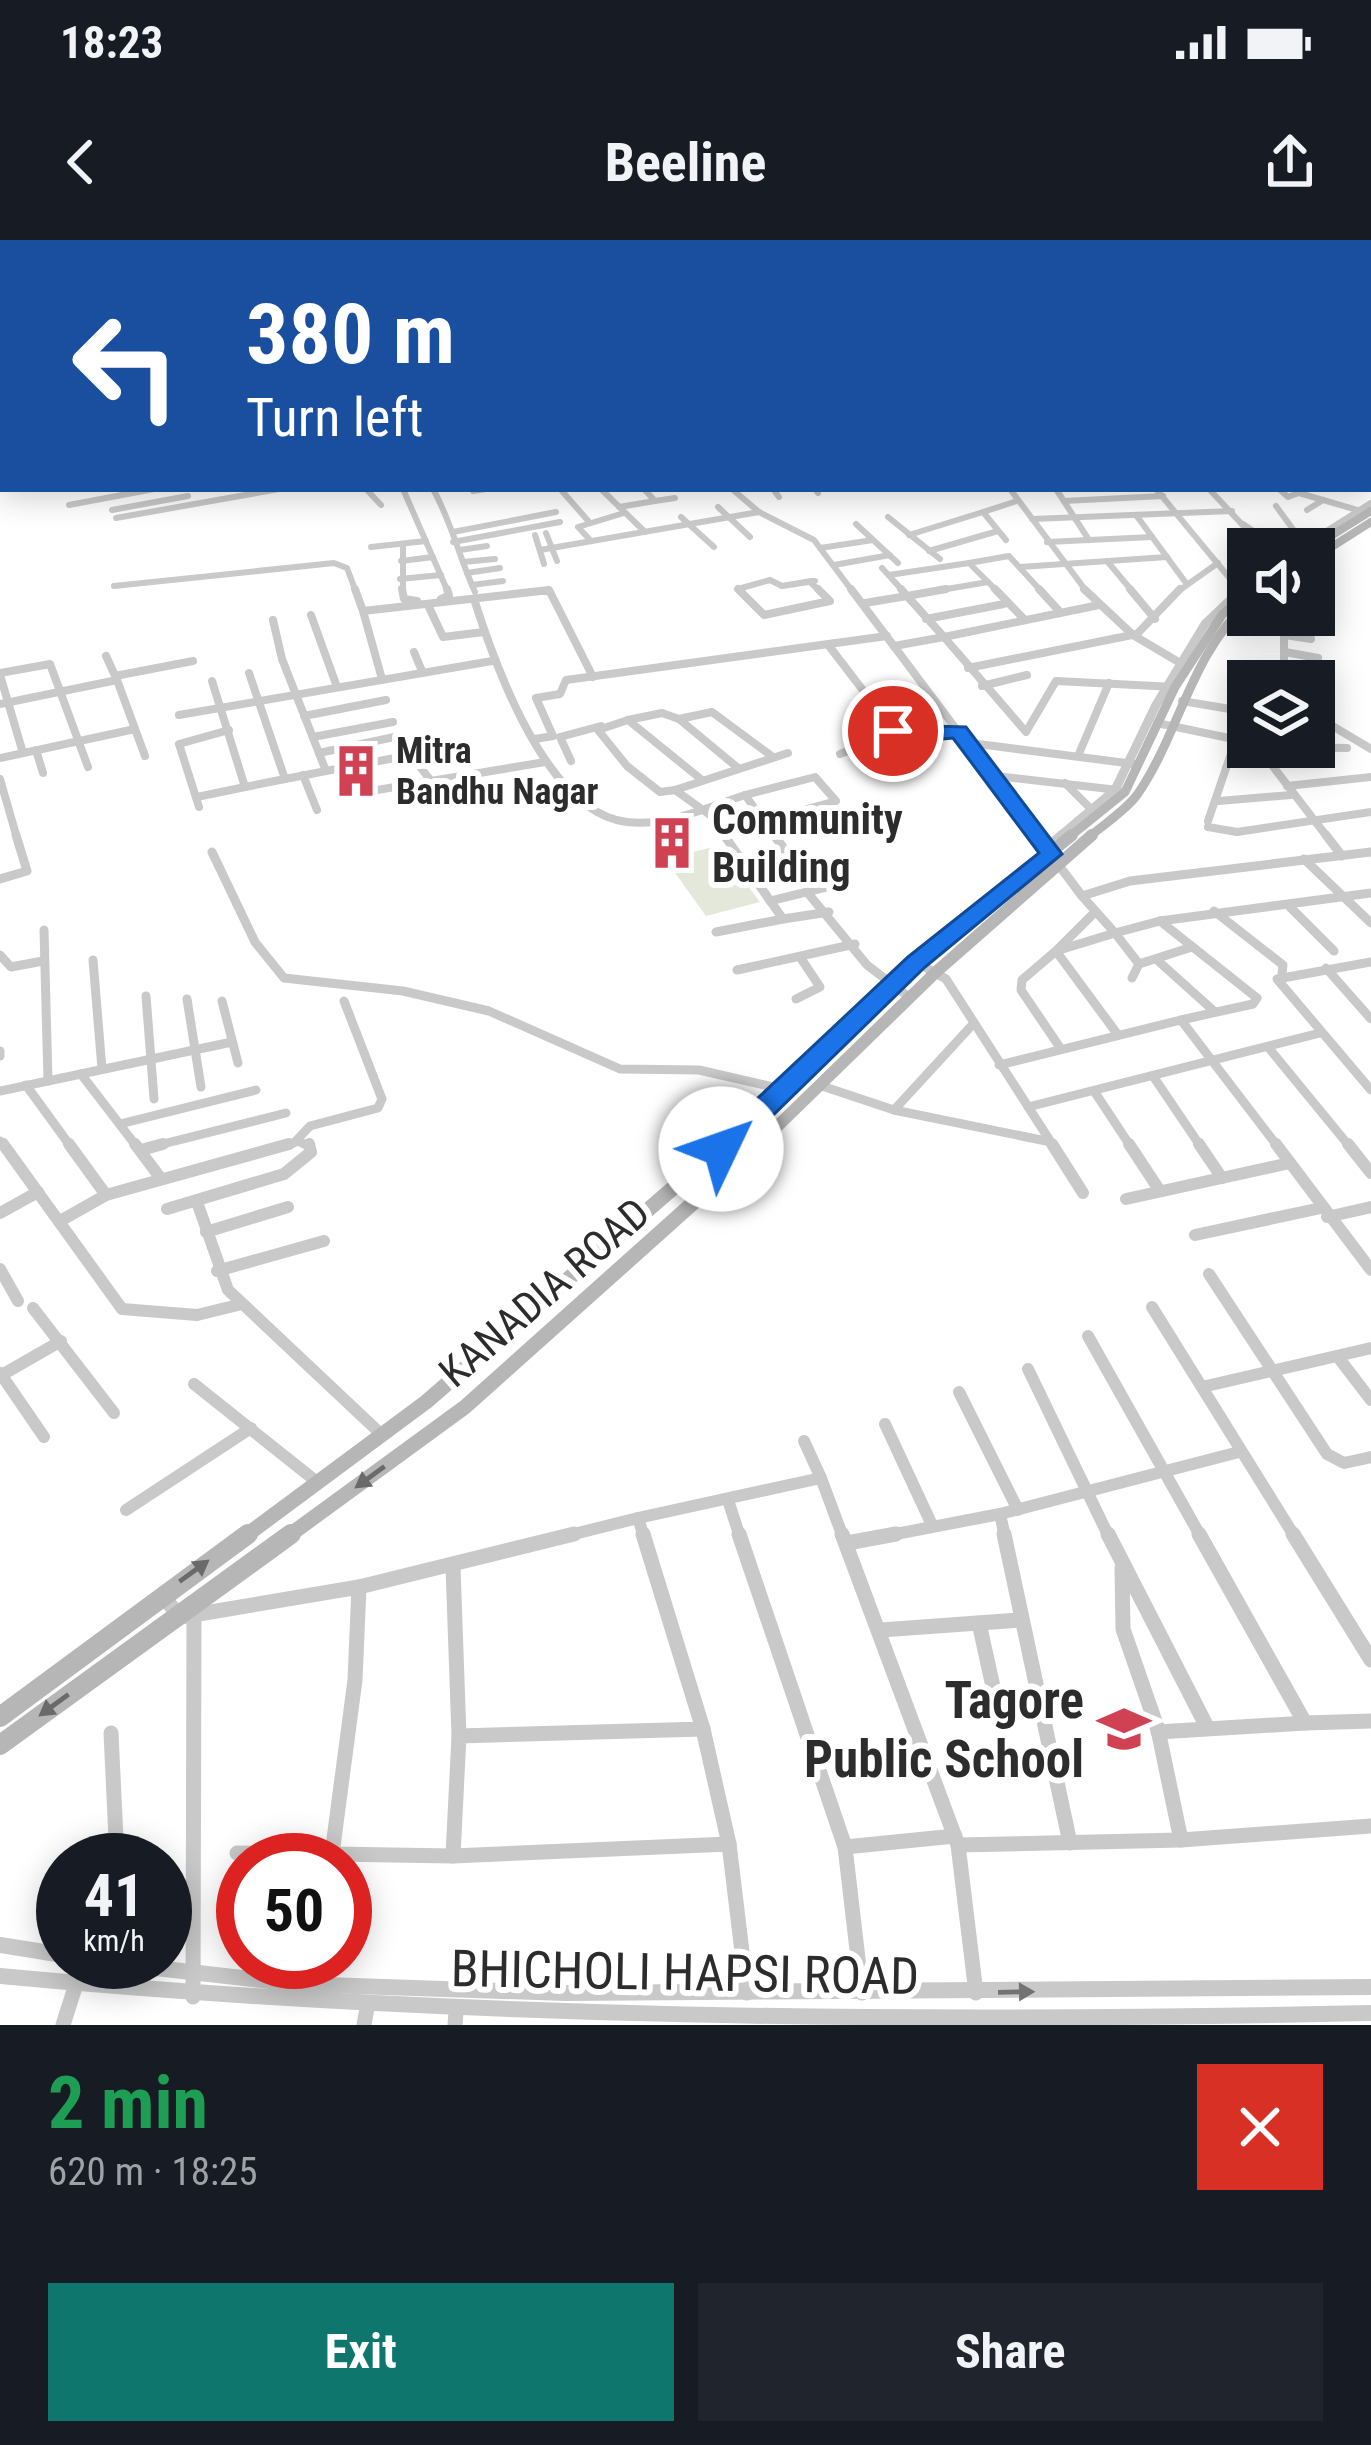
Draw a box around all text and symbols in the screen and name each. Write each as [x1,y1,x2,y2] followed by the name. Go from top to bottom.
[60,16,163,69] text: 18:23
[48,129,114,195] icon: back
[1257,129,1323,195] icon: share
[605,131,766,194] text: Beeline
[246,285,455,384] text: 380 m
[48,288,204,444] icon: left
[246,386,423,449] text: Turn left
[1227,528,1335,768] map controls
[1227,528,1335,636] button: sound
[1227,660,1335,768] button: layers
[842,680,944,782] pin
[860,698,926,764] icon: arrive
[396,730,599,813] place label: Mitra Bandhu Nagar
[327,742,385,800] building icon: Mitra Bandhu Nagar
[712,795,903,892] place label: Community Building
[643,814,701,872] building icon: Community Building
[658,1086,784,1212] position arrow
[429,1188,659,1397] street label: KANADIA ROAD
[354,1464,385,1488] one-way arrow
[178,1559,210,1583] one-way arrow
[804,1671,1084,1789] place label: Tagore Public School
[38,1693,70,1717] one-way arrow
[1095,1700,1153,1758] school or university icon: Tagore Public School
[216,1833,372,1989] speed limit sign: 50
[84,1860,144,1931] text: 41
[83,1923,145,1958] text: km/h
[450,1939,920,2006] street label: BHICHOLI HAPSI ROAD
[998,1982,1036,2002] one-way arrow
[48,2061,208,2146] text: 2 min
[1197,2064,1323,2190] button: close
[48,2149,258,2195] text: 620 m · 18:25
[48,2283,674,2421] button: Exit
[698,2283,1323,2421] button: Share

